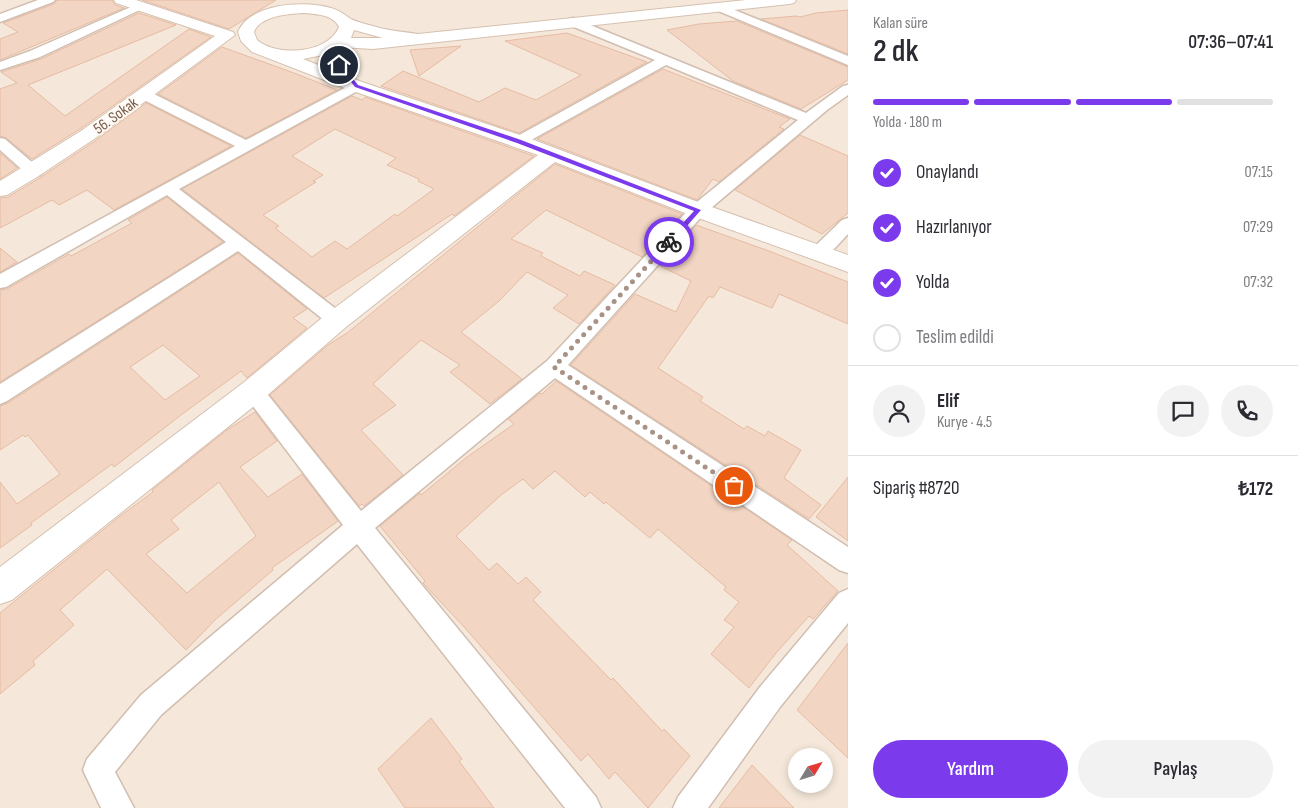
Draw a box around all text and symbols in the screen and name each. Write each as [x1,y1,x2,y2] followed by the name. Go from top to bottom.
[873,14,928,33] text: Kalan süre
[1188,31,1273,54] text: 07:36–07:41
[873,32,918,71] text: 2 dk
[318,44,360,86] pin
[325,51,353,79] icon: home
[90,93,142,139] street label: 56. Sokak
[873,113,942,132] text: Yolda · 180 m
[873,159,901,187] icon: check
[916,161,978,184] text: Onaylandı
[1245,163,1273,182] text: 07:15
[873,214,901,242] icon: check
[916,216,992,239] text: Hazırlanıyor
[644,217,694,267] courier
[1243,218,1273,237] text: 07:29
[655,228,683,256] icon: bike
[873,269,901,297] icon: check
[916,271,950,294] text: Yolda
[1243,273,1273,292] text: 07:32
[916,326,994,349] text: Teslim edildi
[873,385,925,437] button: person
[1157,385,1209,437] button: chat
[1221,385,1273,437] button: phone
[937,390,959,413] text: Elif
[937,413,992,432] text: Kurye · 4.5
[713,465,755,507] pin
[720,472,748,500] icon: bag
[873,477,959,500] text: Sipariş #8720
[1238,478,1273,501] text: ₺172
[873,740,1068,798] button: Yardım
[1078,740,1273,798] button: Paylaş
[788,748,832,792] north arrow
[788,748,833,793] map controls

